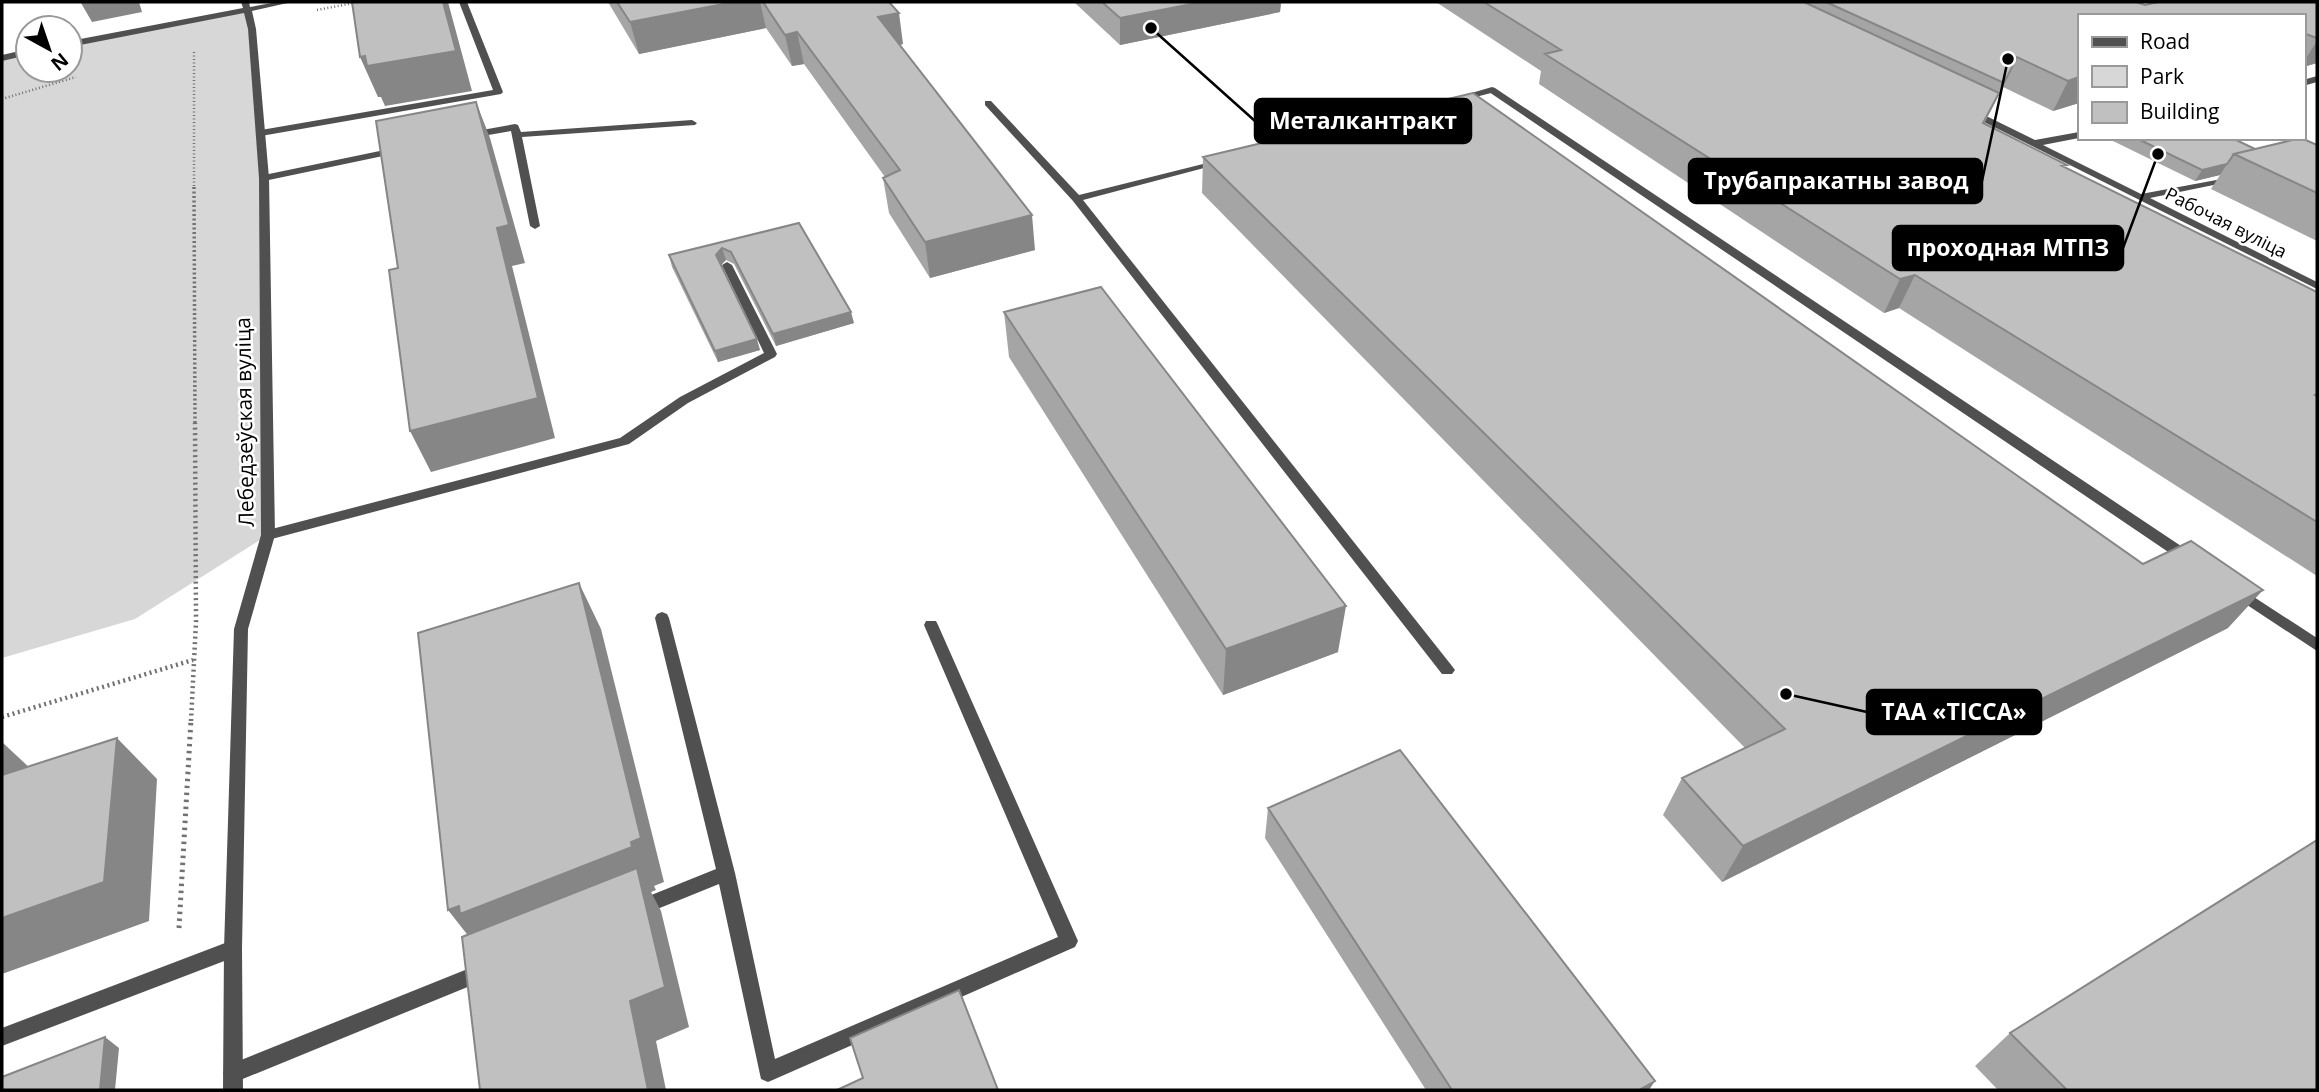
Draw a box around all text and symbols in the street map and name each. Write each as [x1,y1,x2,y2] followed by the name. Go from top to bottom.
[14,14,84,84] north arrow
[2078,14,2305,140] legend
[2140,27,2190,55] text: Road
[46,47,74,77] text: N
[2140,62,2184,90] text: Park
[2140,97,2219,125] text: Building
[1255,99,1471,143] callout: Металкантракт
[1269,104,1457,136] text: Металкантракт
[1689,159,1982,203] callout: Трубапракатны завод
[1704,164,1968,196] text: Трубапракатны завод
[2162,181,2291,263] street label: Рабочая вуліца
[1893,226,2123,270] callout: проходная МТПЗ
[1907,231,2109,263] text: проходная МТПЗ
[228,317,260,527] street label: Лебедзеўская вуліца
[1867,690,2041,734] callout: ТАА «ТIССА»
[1881,695,2027,727] text: ТАА «ТIССА»

